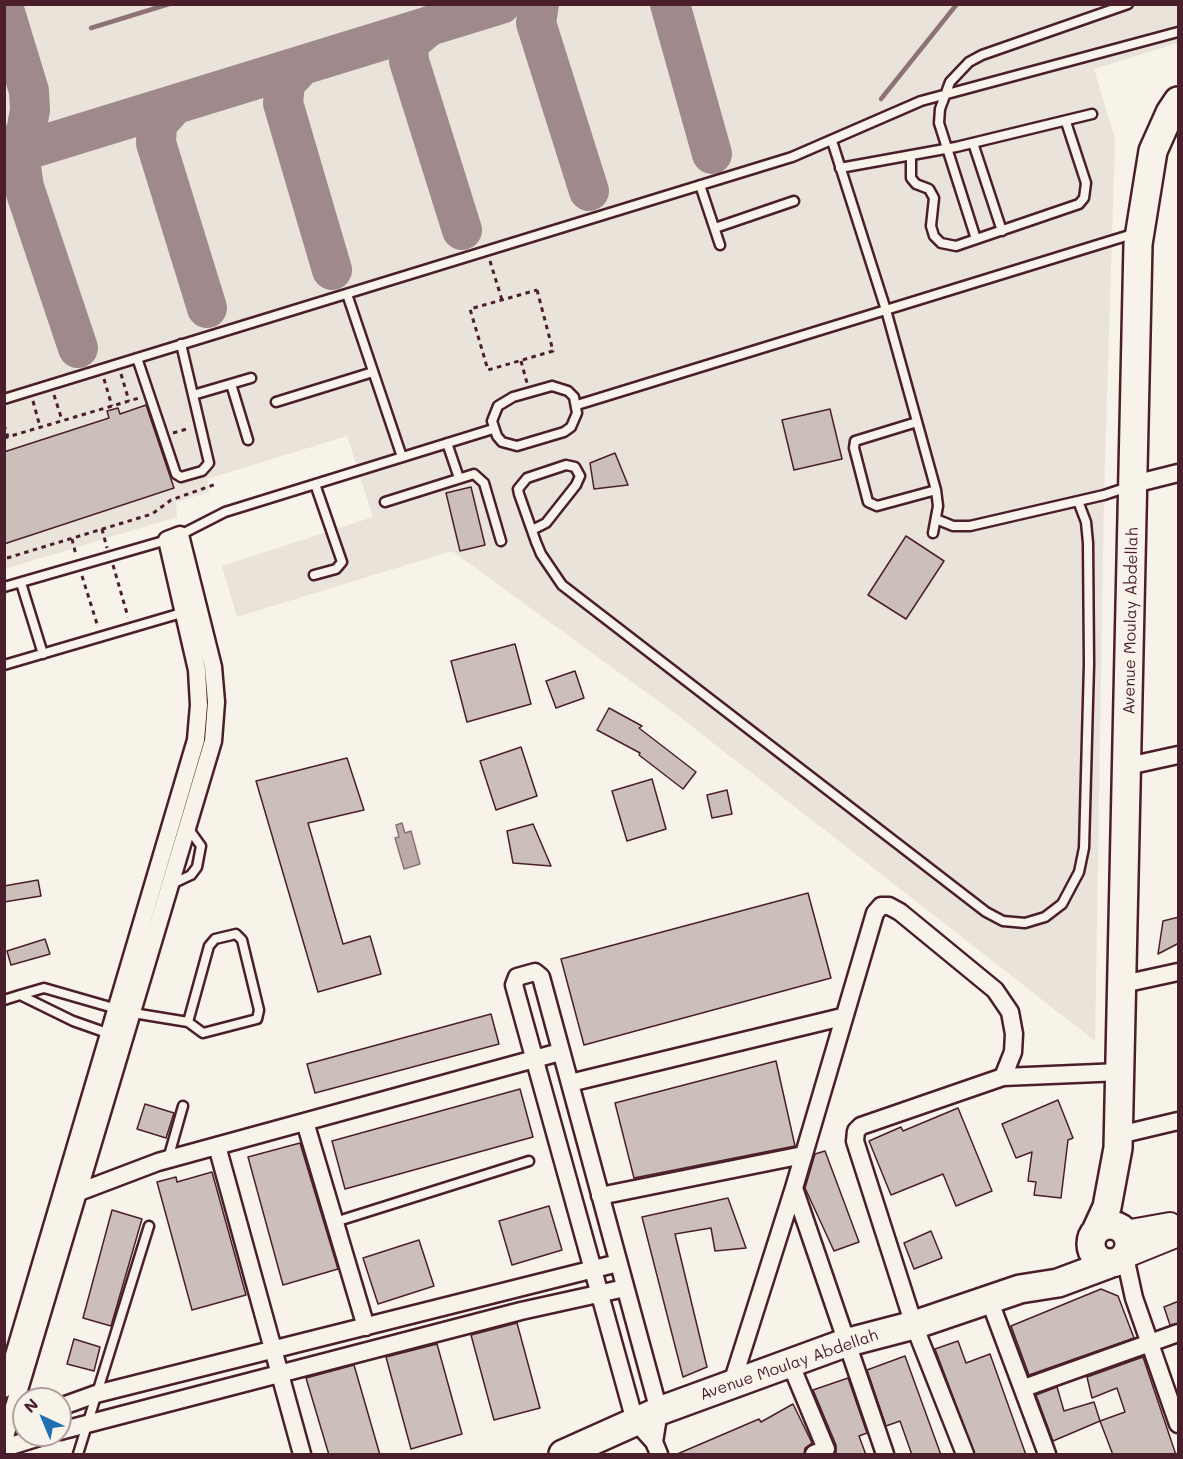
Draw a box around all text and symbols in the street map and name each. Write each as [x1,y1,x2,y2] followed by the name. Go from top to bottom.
[1120,527,1142,715] street label: Avenue Moulay Abdellah
[697,1325,881,1405] street label: Avenue Moulay Abdellah
[12,1387,72,1447] north arrow
[19,1393,42,1417] text: N

